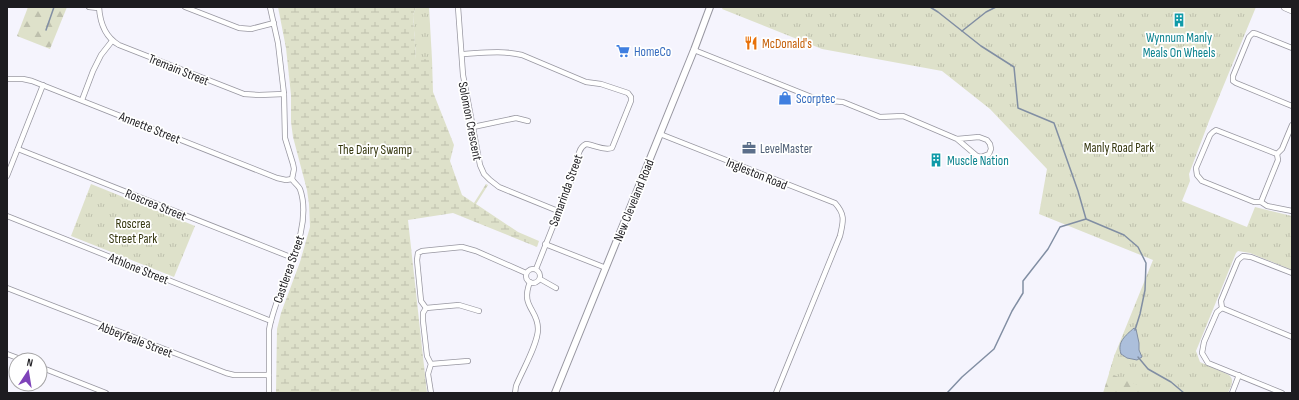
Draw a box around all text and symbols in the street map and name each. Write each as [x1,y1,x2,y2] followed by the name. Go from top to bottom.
[1171,12,1187,28] building icon: Wynnum Manly Meals On Wheels
[1143,30,1216,61] place label: Wynnum Manly Meals On Wheels
[743,35,759,51] restaurant icon: McDonald's
[762,36,812,52] place label: McDonald's
[615,43,631,59] supermarket icon: HomeCo
[634,44,671,60] place label: HomeCo
[146,51,211,89] street label: Tremain Street
[455,80,485,162] street label: Solomon Crescent
[777,90,793,106] shop icon: Scorptec
[796,91,836,107] place label: Scorptec
[116,108,183,147] street label: Annette Street
[741,140,757,156] office icon: LevelMaster
[1084,140,1154,156] park label: Manly Road Park
[760,141,813,157] place label: LevelMaster
[338,142,412,158] park label: The Dairy Swamp
[546,152,586,229] street label: Samarinda Street
[928,152,944,168] building icon: Muscle Nation
[947,153,1009,169] place label: Muscle Nation
[724,154,789,193] street label: Ingleston Road
[610,157,658,244] street label: New Cleveland Road
[123,185,188,224] street label: Roscrea Street
[109,216,157,247] park label: Roscrea Street Park
[270,233,308,305] street label: Castlerea Street
[105,249,171,288] street label: Athlone Street
[96,318,175,361] street label: Abbeyfeale Street
[8,352,48,392] north arrow
[26,356,34,370] text: N

